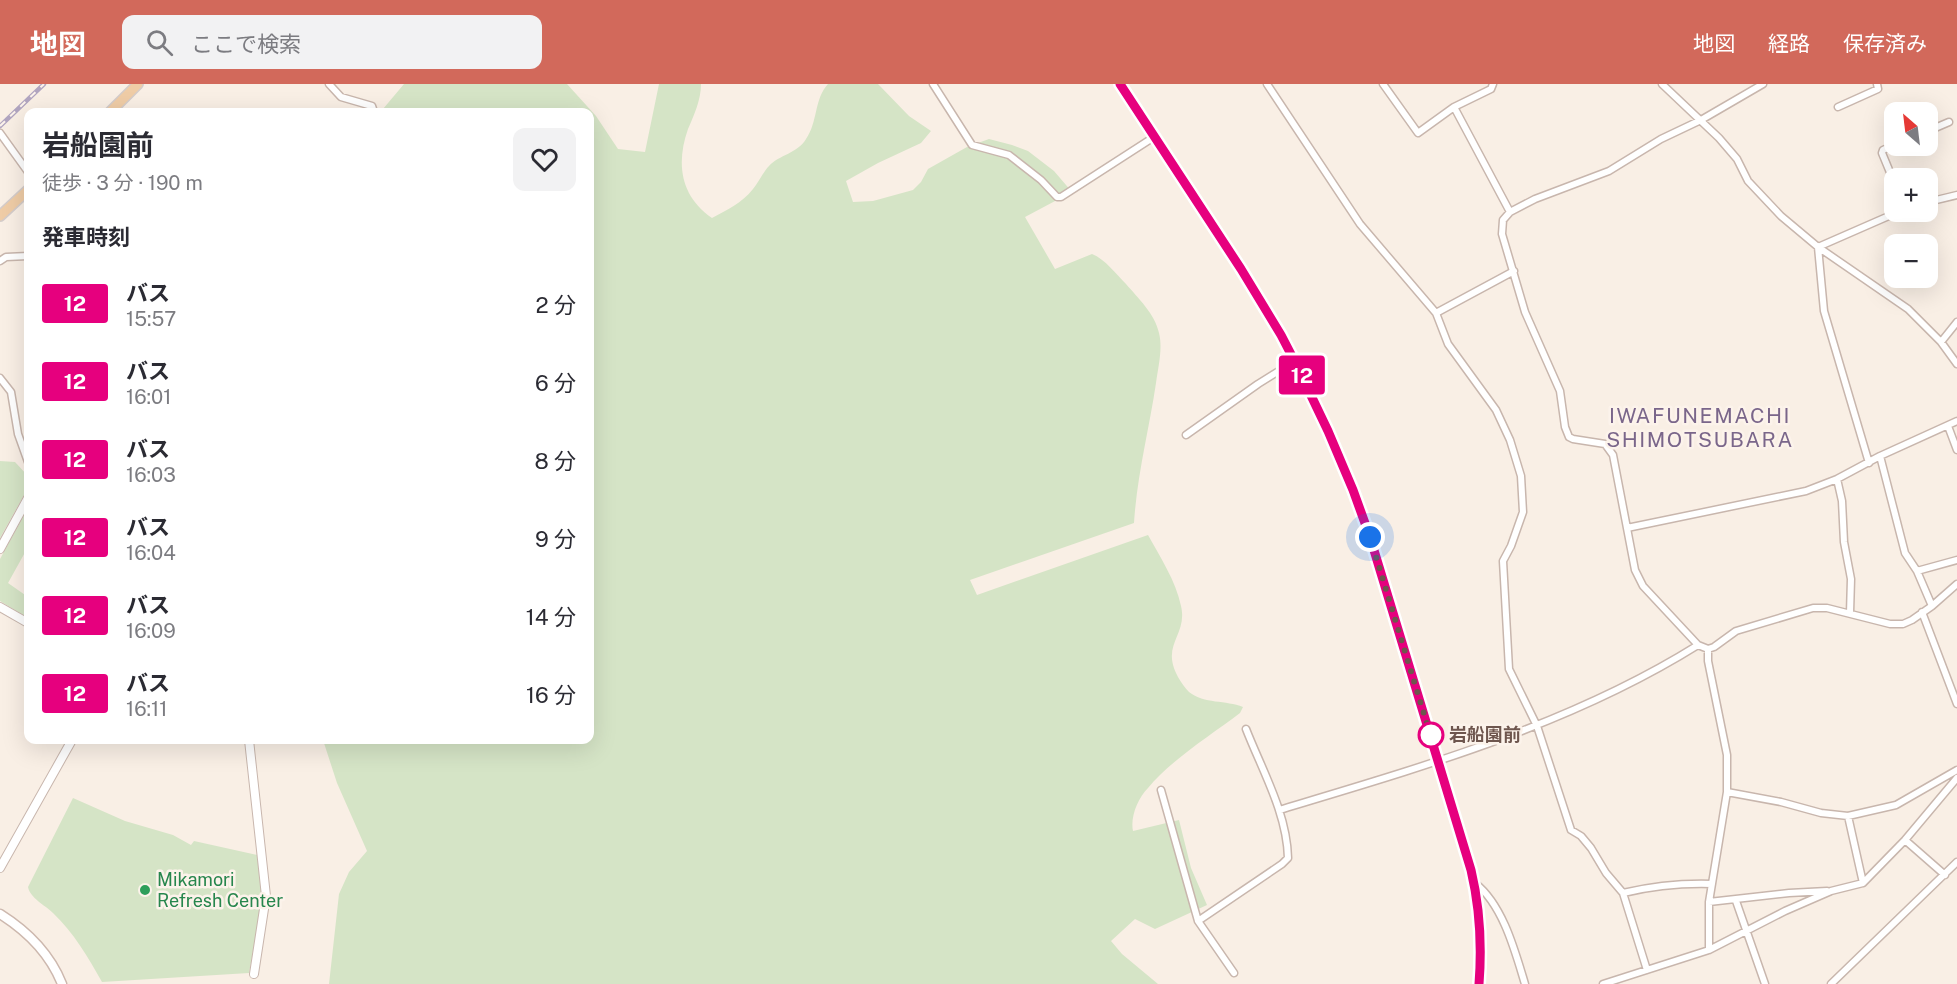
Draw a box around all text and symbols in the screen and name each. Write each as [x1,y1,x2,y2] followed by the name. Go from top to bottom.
[122,15,542,69] search box
[143,26,176,59] icon: search
[30,27,86,60] text: 地図
[191,31,301,57] text: ここで検索
[1693,31,1735,56] text: 地図
[1768,31,1810,56] text: 経路
[1843,31,1927,56] text: 保存済み
[1884,102,1938,156] north arrow
[1884,102,1938,288] map controls
[42,128,154,161] text: 岩船園前
[513,128,576,191] button: heart
[1884,168,1938,222] button: +
[42,171,203,195] text: 徒歩 · 3 分 · 190 m
[42,224,130,250] text: 発車時刻
[1884,234,1938,288] button: −
[126,280,170,306] text: バス
[64,291,86,316] text: 12
[536,292,576,318] text: 2 分
[126,307,176,331] text: 15:57
[1275,356,1329,394] line badge: 12
[126,358,170,384] text: バス
[1291,363,1313,388] text: 12
[64,369,86,394] text: 12
[535,370,576,396] text: 6 分
[126,385,171,409] text: 16:01
[1606,403,1794,452] district label: IWAFUNEMACHI SHIMOTSUBARA
[126,436,170,462] text: バス
[64,447,86,472] text: 12
[534,448,576,474] text: 8 分
[126,463,176,487] text: 16:03
[126,514,170,540] text: バス
[1355,522,1385,552] your location
[64,525,86,550] text: 12
[535,526,576,552] text: 9 分
[126,541,176,565] text: 16:04
[126,592,170,618] text: バス
[64,603,86,628] text: 12
[526,604,576,630] text: 14 分
[126,619,176,643] text: 16:09
[126,670,170,696] text: バス
[64,681,86,706] text: 12
[526,682,576,708] text: 16 分
[126,697,167,721] text: 16:11
[1418,722,1444,748] marker: 岩船園前
[1449,724,1521,745] place label: 岩船園前
[157,869,283,911] place label: Mikamori Refresh Center
[138,883,152,897] marker: Mikamori Refresh Center

